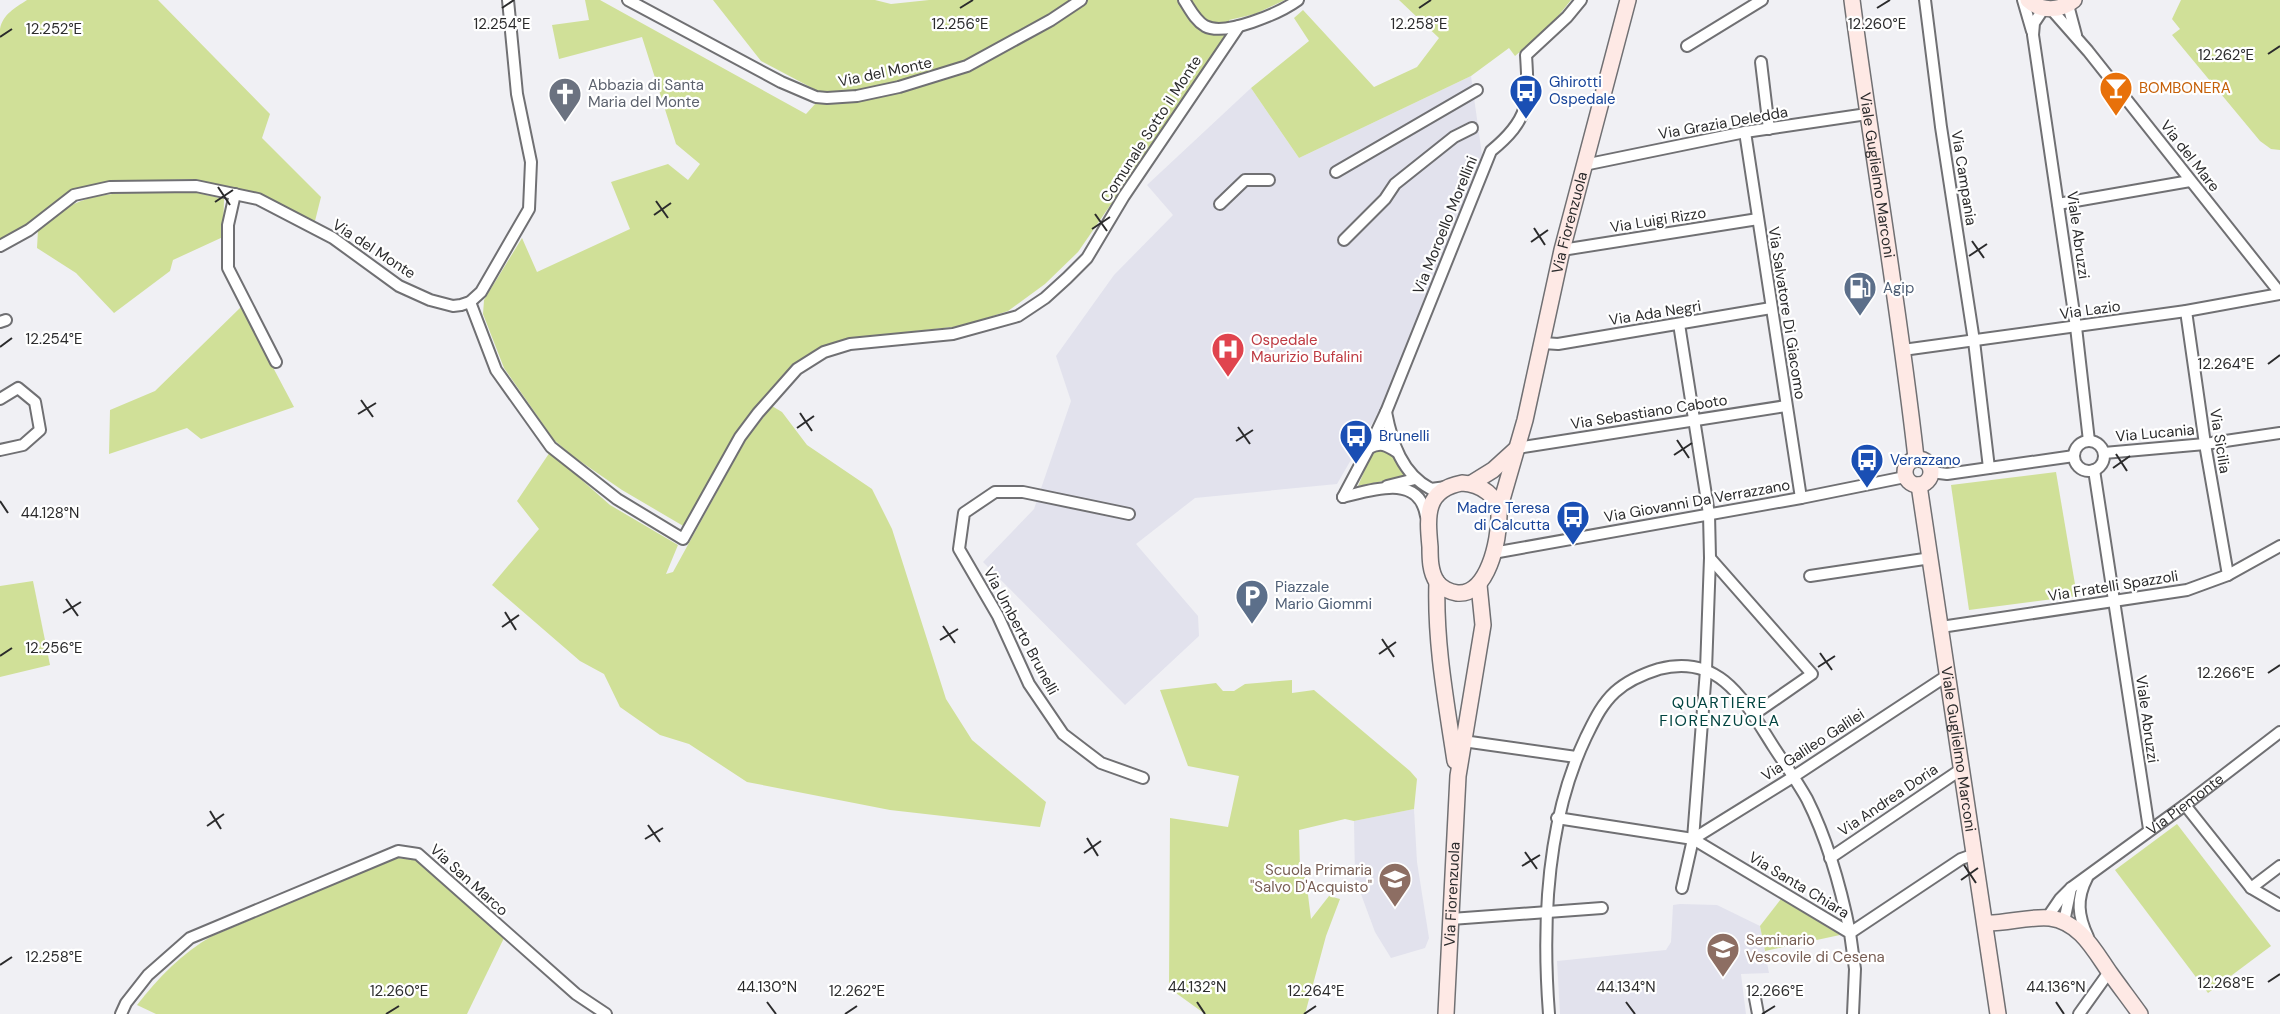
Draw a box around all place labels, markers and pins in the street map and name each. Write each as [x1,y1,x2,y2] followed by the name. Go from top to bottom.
[2098,70,2134,117] bar icon: BOMBONERA
[1549,72,1615,109] place label: Ghirotti Ospedale
[1508,73,1544,120] bus stop icon: Ghirotti Ospedale
[588,75,704,112] place label: Abbazia di Santa Maria del Monte
[547,76,583,123] church icon: Abbazia di Santa Maria del Monte
[2139,78,2231,98] place label: BOMBONERA
[1842,270,1878,317] fuel station icon: Agip
[1883,278,1914,298] place label: Agip
[1251,330,1363,367] place label: Ospedale Maurizio Bufalini
[1210,331,1246,378] hospital icon: Ospedale Maurizio Bufalini
[1338,418,1374,465] bus stop icon: Brunelli
[1379,426,1430,446] place label: Brunelli
[1849,442,1885,489] bus stop icon: Verazzano
[1890,450,1961,470] place label: Verazzano
[1457,498,1550,535] place label: Madre Teresa di Calcutta
[1555,499,1591,546] bus stop icon: Madre Teresa di Calcutta
[1275,577,1372,614] place label: Piazzale Mario Giommi
[1234,578,1270,625] parking icon: Piazzale Mario Giommi
[1250,860,1372,897] place label: Scuola Primaria "Salvo D'Acquisto"
[1377,861,1413,908] school or university icon: Scuola Primaria "Salvo D'Acquisto"
[1746,930,1885,967] place label: Seminario Vescovile di Cesena
[1705,931,1741,978] school or university icon: Seminario Vescovile di Cesena

